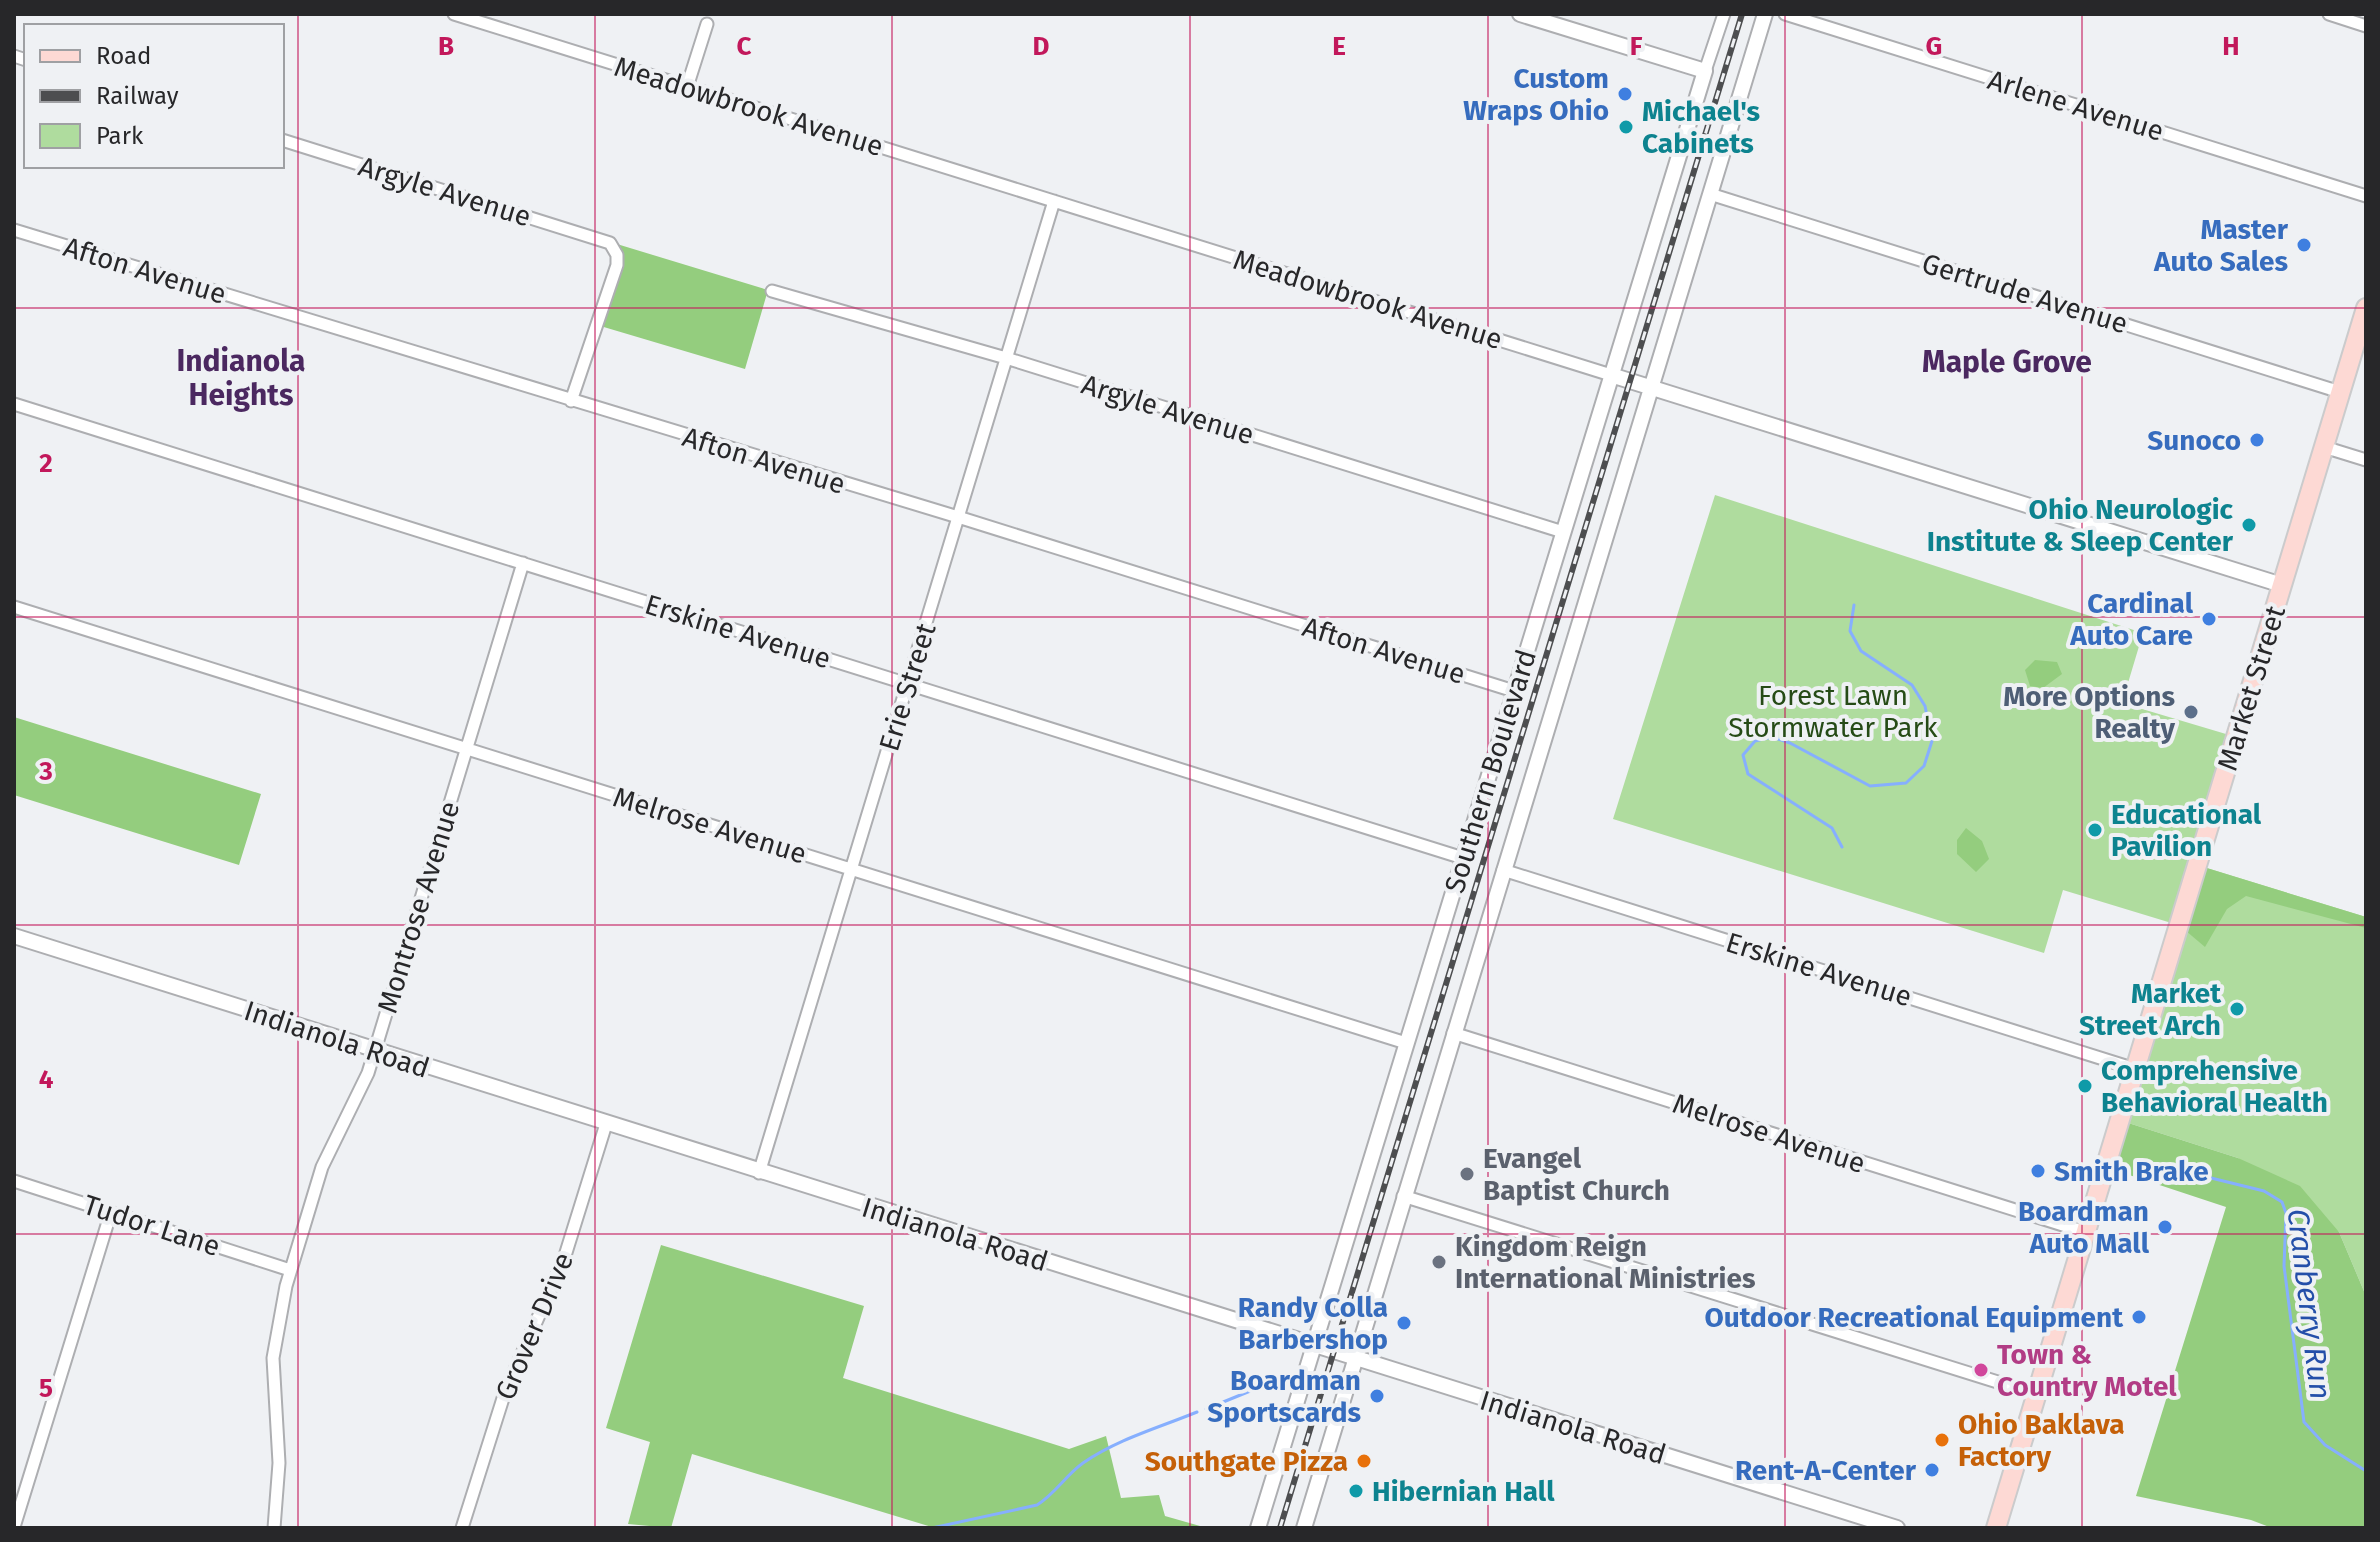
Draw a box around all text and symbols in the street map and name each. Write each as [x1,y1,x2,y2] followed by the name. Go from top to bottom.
[24,24,284,168] legend
[438,31,454,62] text: B
[737,31,752,62] text: C
[1033,31,1050,62] text: D
[1332,31,1346,62] text: E
[1630,31,1643,62] text: F
[1926,31,1942,62] text: G
[2222,31,2240,62] text: H
[96,42,151,70] text: Road
[611,50,887,163] street label: Meadowbrook Avenue
[1463,62,1609,127] place label: Custom Wraps Ohio
[1984,63,2168,148] street label: Arlene Avenue
[96,82,179,110] text: Railway
[1616,85,1634,103] marker: Custom Wraps Ohio
[1642,95,1760,160] place label: Michael's Cabinets
[1617,118,1635,136] marker: Michael's Cabinets
[96,122,144,150] text: Park
[355,150,535,233] street label: Argyle Avenue
[2153,213,2289,278] place label: Master Auto Sales
[60,230,230,311] street label: Afton Avenue
[2295,236,2313,254] marker: Master Auto Sales
[1230,243,1506,356] street label: Meadowbrook Avenue
[1918,247,2132,340] street label: Gertrude Avenue
[176,343,306,413] district label: Indianola Heights
[1922,344,2092,380] district label: Maple Grove
[1078,368,1258,451] street label: Argyle Avenue
[679,420,849,501] street label: Afton Avenue
[2147,424,2241,457] place label: Sunoco
[2248,431,2266,449] marker: Sunoco
[39,448,53,479] text: 2
[1927,493,2234,558] place label: Ohio Neurologic Institute & Sleep Center
[2240,516,2258,534] marker: Ohio Neurologic Institute & Sleep Center
[2069,587,2194,652] place label: Cardinal Auto Care
[641,588,835,675] street label: Erskine Avenue
[2211,601,2292,775] street label: Market Street
[1299,610,1469,691] street label: Afton Avenue
[2200,610,2218,628] marker: Cardinal Auto Care
[872,618,943,755] street label: Erie Street
[1438,646,1543,897] street label: Southern Boulevard
[1728,679,1938,744] park label: Forest Lawn Stormwater Park
[2003,680,2175,745] place label: More Options Realty
[2182,703,2200,721] marker: More Options Realty
[38,756,53,787] text: 3
[609,780,810,871] street label: Melrose Avenue
[371,797,466,1017] street label: Montrose Avenue
[2111,798,2262,863] place label: Educational Pavilion
[2086,821,2104,839] marker: Educational Pavilion
[1722,926,1916,1013] street label: Erskine Avenue
[2079,977,2222,1042] place label: Market Street Arch
[240,994,434,1085] street label: Indianola Road
[2228,1000,2246,1018] marker: Market Street Arch
[2101,1054,2328,1119] place label: Comprehensive Behavioral Health
[39,1064,54,1095] text: 4
[2076,1077,2094,1095] marker: Comprehensive Behavioral Health
[1669,1087,1869,1180] street label: Melrose Avenue
[1483,1142,1670,1207] place label: Evangel Baptist Church
[2054,1155,2209,1188] place label: Smith Brake
[2029,1162,2047,1180] marker: Smith Brake
[1458,1165,1476,1183] marker: Evangel Baptist Church
[79,1188,224,1263] street label: Tudor Lane
[858,1191,1052,1278] street label: Indianola Road
[2018,1195,2150,1260] place label: Boardman Auto Mall
[2279,1207,2339,1401] water label: Cranberry Run
[2156,1218,2174,1236] marker: Boardman Auto Mall
[1455,1230,1755,1295] place label: Kingdom Reign International Ministries
[489,1248,580,1405] street label: Grover Drive
[1430,1253,1448,1271] marker: Kingdom Reign International Ministries
[1238,1291,1388,1356] place label: Randy Colla Barbershop
[1704,1301,2124,1334] place label: Outdoor Recreational Equipment
[2130,1308,2148,1326] marker: Outdoor Recreational Equipment
[1395,1314,1413,1332] marker: Randy Colla Barbershop
[1997,1338,2177,1403] place label: Town & Country Motel
[1972,1361,1990,1379] marker: Town & Country Motel
[1207,1364,1361,1429] place label: Boardman Sportscards
[39,1373,53,1404] text: 5
[1476,1384,1670,1471] street label: Indianola Road
[1368,1387,1386,1405] marker: Boardman Sportscards
[1958,1408,2125,1473] place label: Ohio Baklava Factory
[1933,1431,1951,1449] marker: Ohio Baklava Factory
[1145,1445,1348,1478] place label: Southgate Pizza
[1355,1452,1373,1470] marker: Southgate Pizza
[1735,1454,1917,1487] place label: Rent-A-Center
[1923,1461,1941,1479] marker: Rent-A-Center
[1372,1475,1555,1508] place label: Hibernian Hall
[1347,1482,1365,1500] marker: Hibernian Hall

